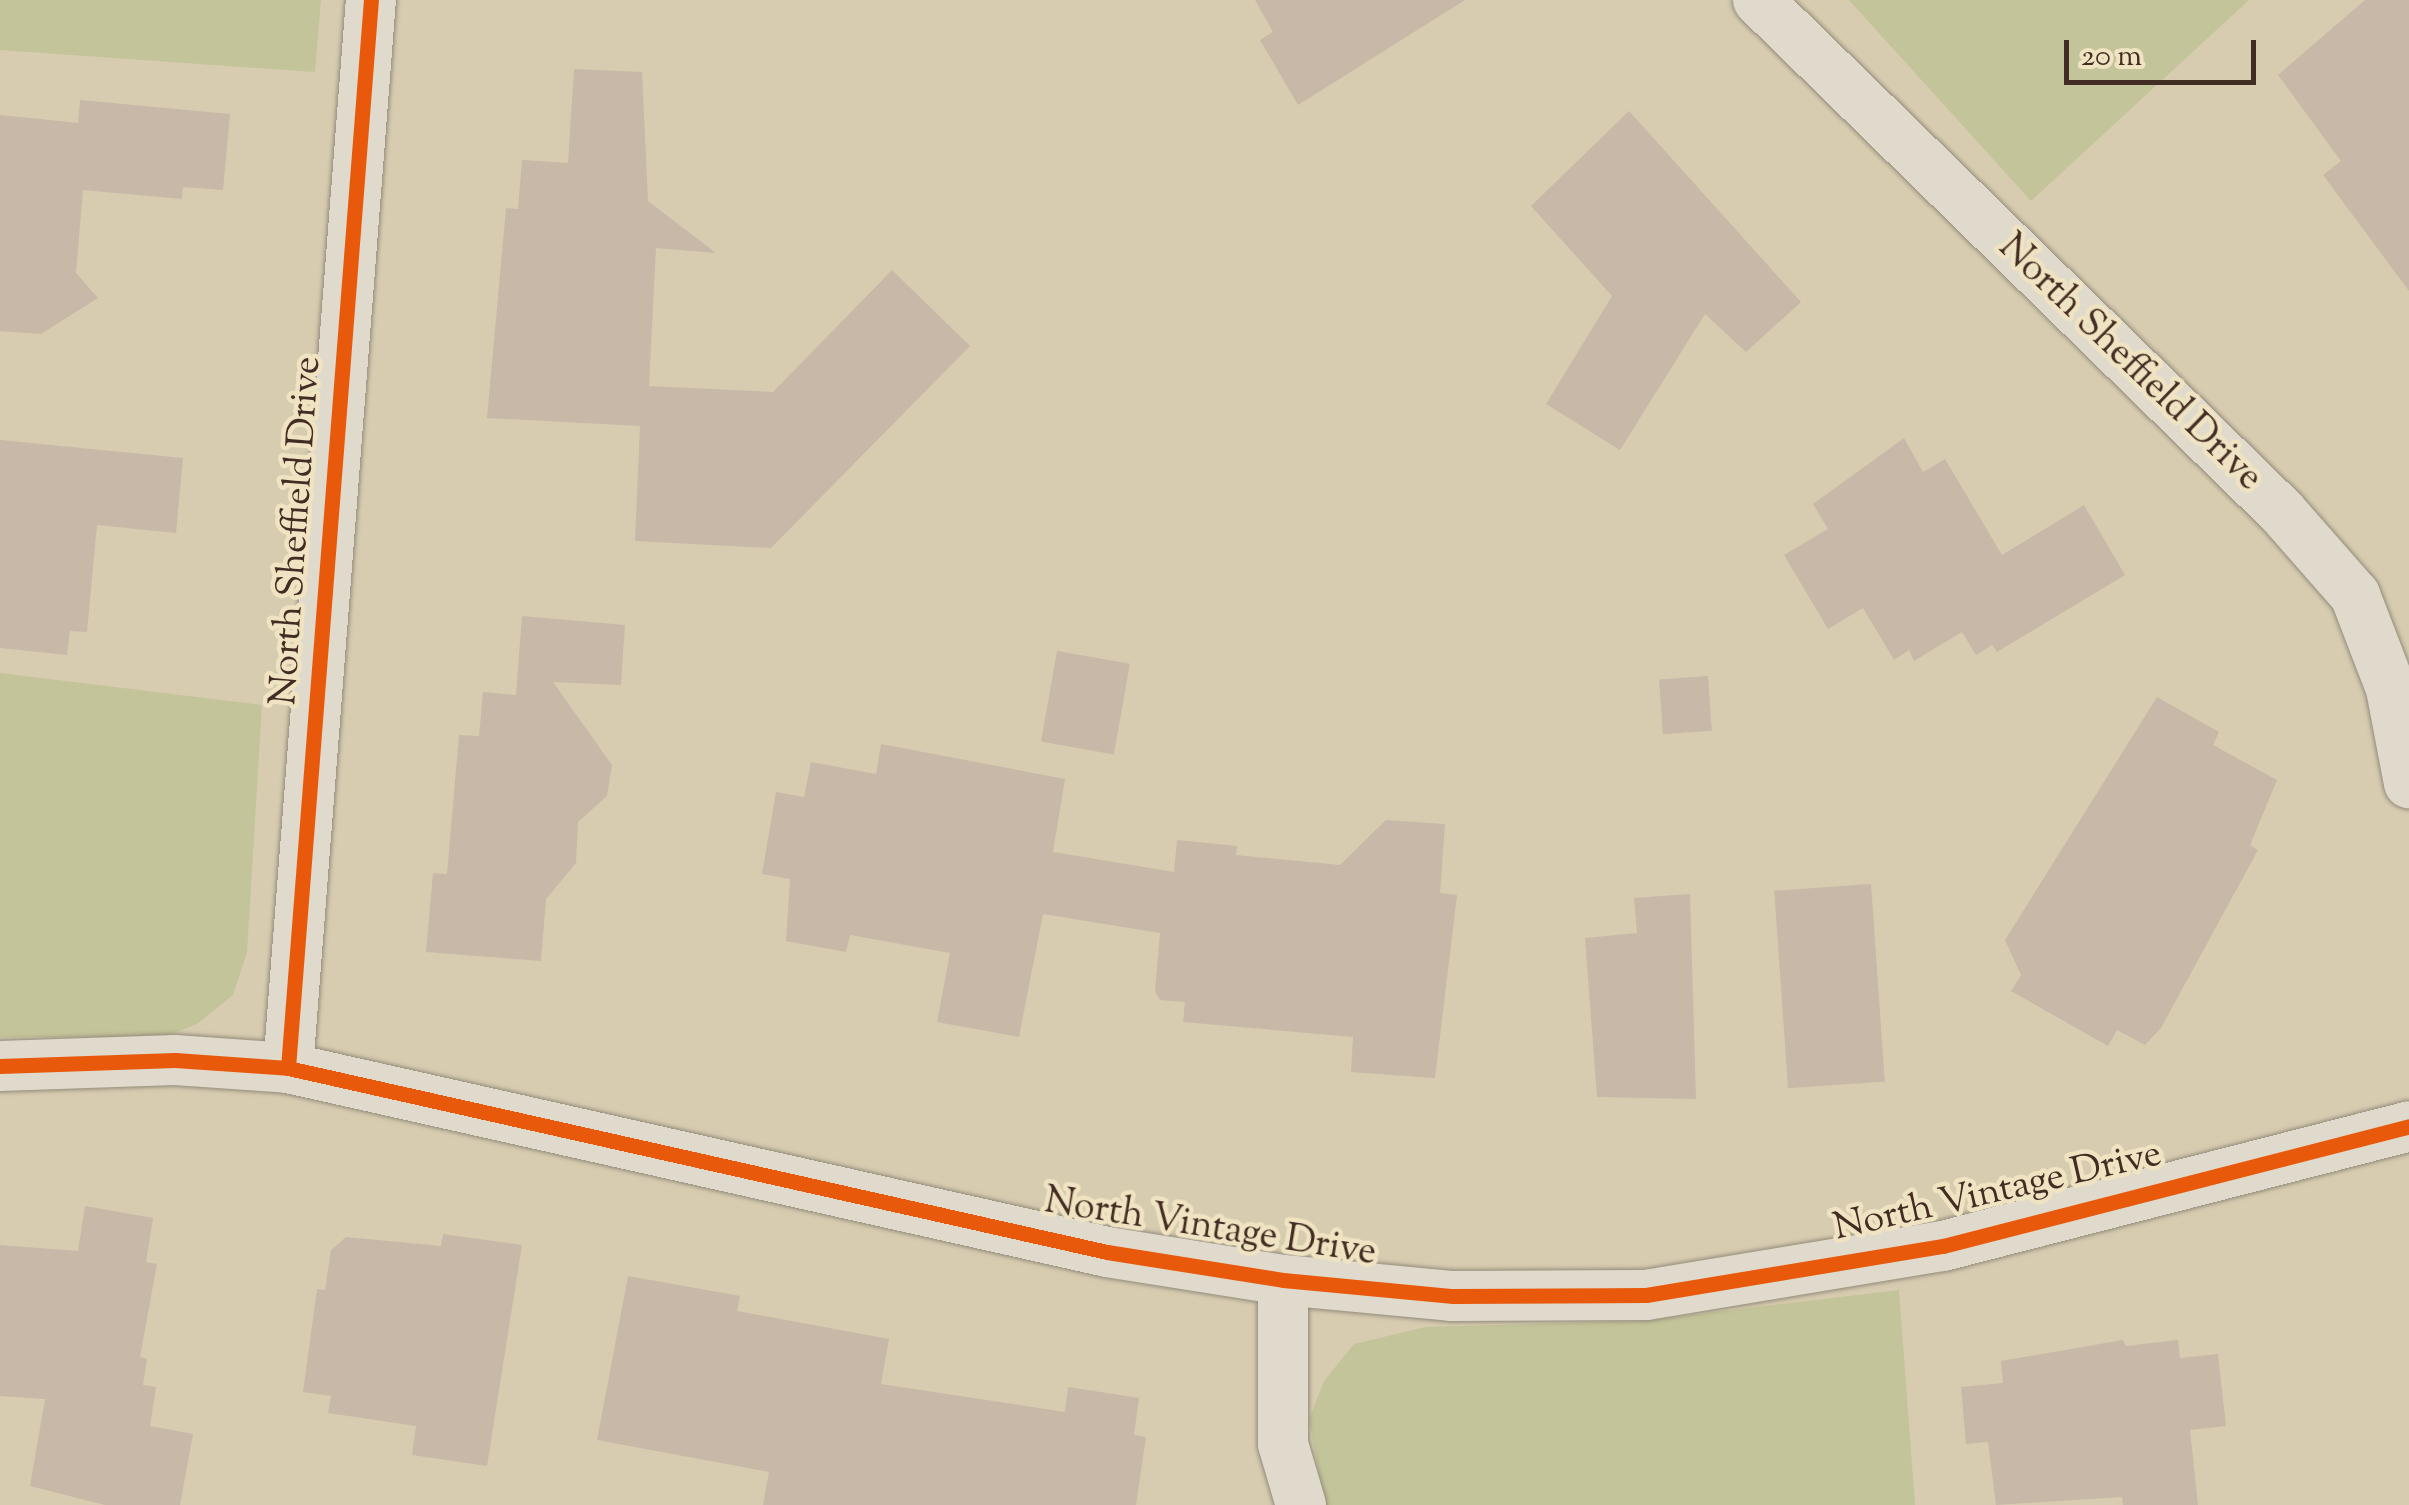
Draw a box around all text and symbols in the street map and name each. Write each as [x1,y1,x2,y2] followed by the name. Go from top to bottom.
[2069,20,2262,82] scale bar
[2081,36,2142,79] text: 20 m
[1987,226,2271,502] street label: North Sheffield Drive
[263,355,333,707] street label: North Sheffield Drive
[1830,1133,2166,1253] street label: North Vintage Drive
[1041,1180,1379,1278] street label: North Vintage Drive

